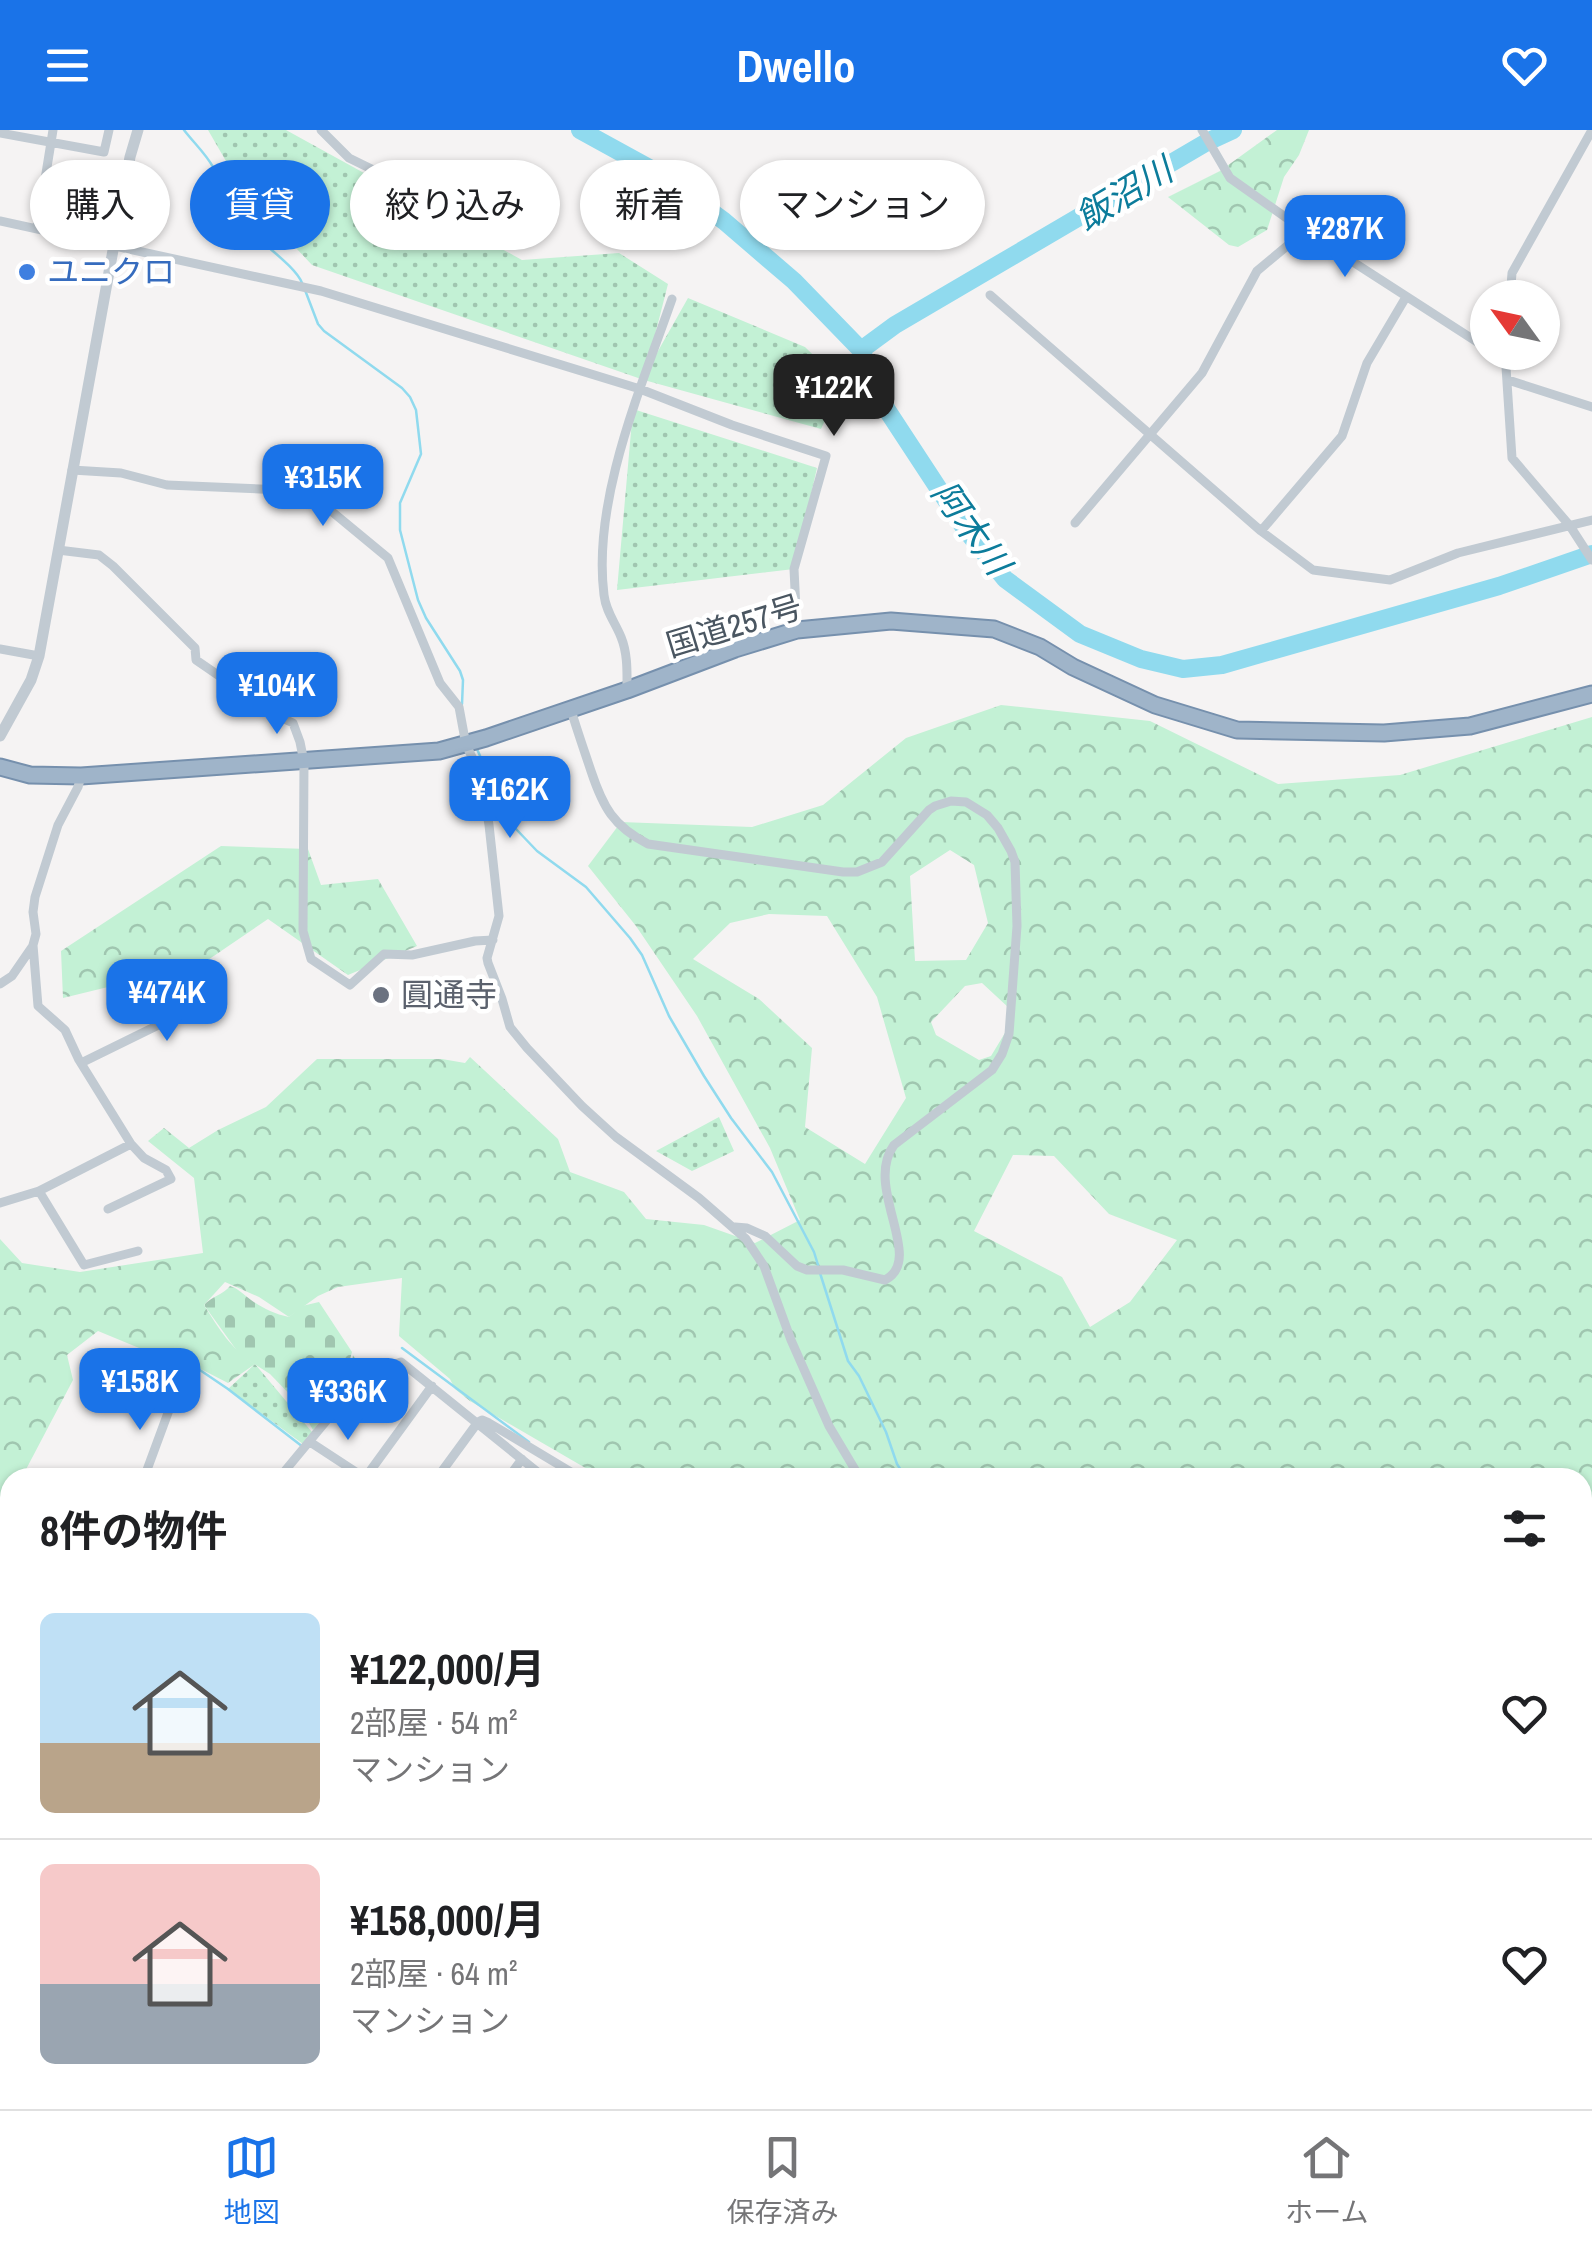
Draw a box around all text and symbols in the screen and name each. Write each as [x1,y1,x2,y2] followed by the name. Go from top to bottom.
[737,35,855,96] text: Dwello
[40,38,95,93] icon: menu
[1497,38,1552,93] icon: heart
[1067,144,1184,241] water label: 飯沼川
[30,160,170,250] chip: 購入
[190,160,330,250] chip: 賃貸
[350,160,560,250] chip: 絞り込み
[580,160,720,250] chip: 新着
[740,160,985,250] chip: マンション
[1275,195,1415,280] pin: ¥287K
[1306,206,1384,249] text: ¥287K
[47,250,175,293] place label: ユニクロ
[16,261,38,283] marker: ユニクロ
[1470,280,1560,370] north arrow
[1470,280,1560,370] map controls
[764,354,904,439] pin: ¥122K
[795,365,873,408] text: ¥122K
[253,444,393,529] pin: ¥315K
[284,455,362,498] text: ¥315K
[922,471,1024,587] water label: 阿木川
[661,585,807,667] street label: 国道257号
[207,652,347,737] pin: ¥104K
[238,663,316,706] text: ¥104K
[440,756,580,841] pin: ¥162K
[471,767,549,810] text: ¥162K
[97,959,237,1044] pin: ¥474K
[128,970,206,1013] text: ¥474K
[401,973,497,1016] place label: 圓通寺
[370,984,392,1006] marker: 圓通寺
[70,1348,210,1433] pin: ¥158K
[278,1358,418,1443] pin: ¥336K
[101,1359,179,1402] text: ¥158K
[309,1369,387,1412] text: ¥336K
[1497,1501,1552,1556] icon: filters
[40,1503,227,1559] text: 8件の物件
[350,1641,545,1697] text: ¥122,000/月
[120,1653,240,1773] icon: home
[1497,1686,1552,1741] icon: heart
[350,1701,518,1744] text: 2部屋 · 54 m²
[350,1748,510,1791] text: マンション
[350,1892,545,1948] text: ¥158,000/月
[120,1904,240,2024] icon: home
[1497,1937,1552,1992] icon: heart
[350,1952,518,1995] text: 2部屋 · 64 m²
[350,1999,510,2042] text: マンション
[223,2130,279,2231] tab: 地図
[726,2130,838,2231] tab: 保存済み
[1285,2130,1369,2231] tab: ホーム

